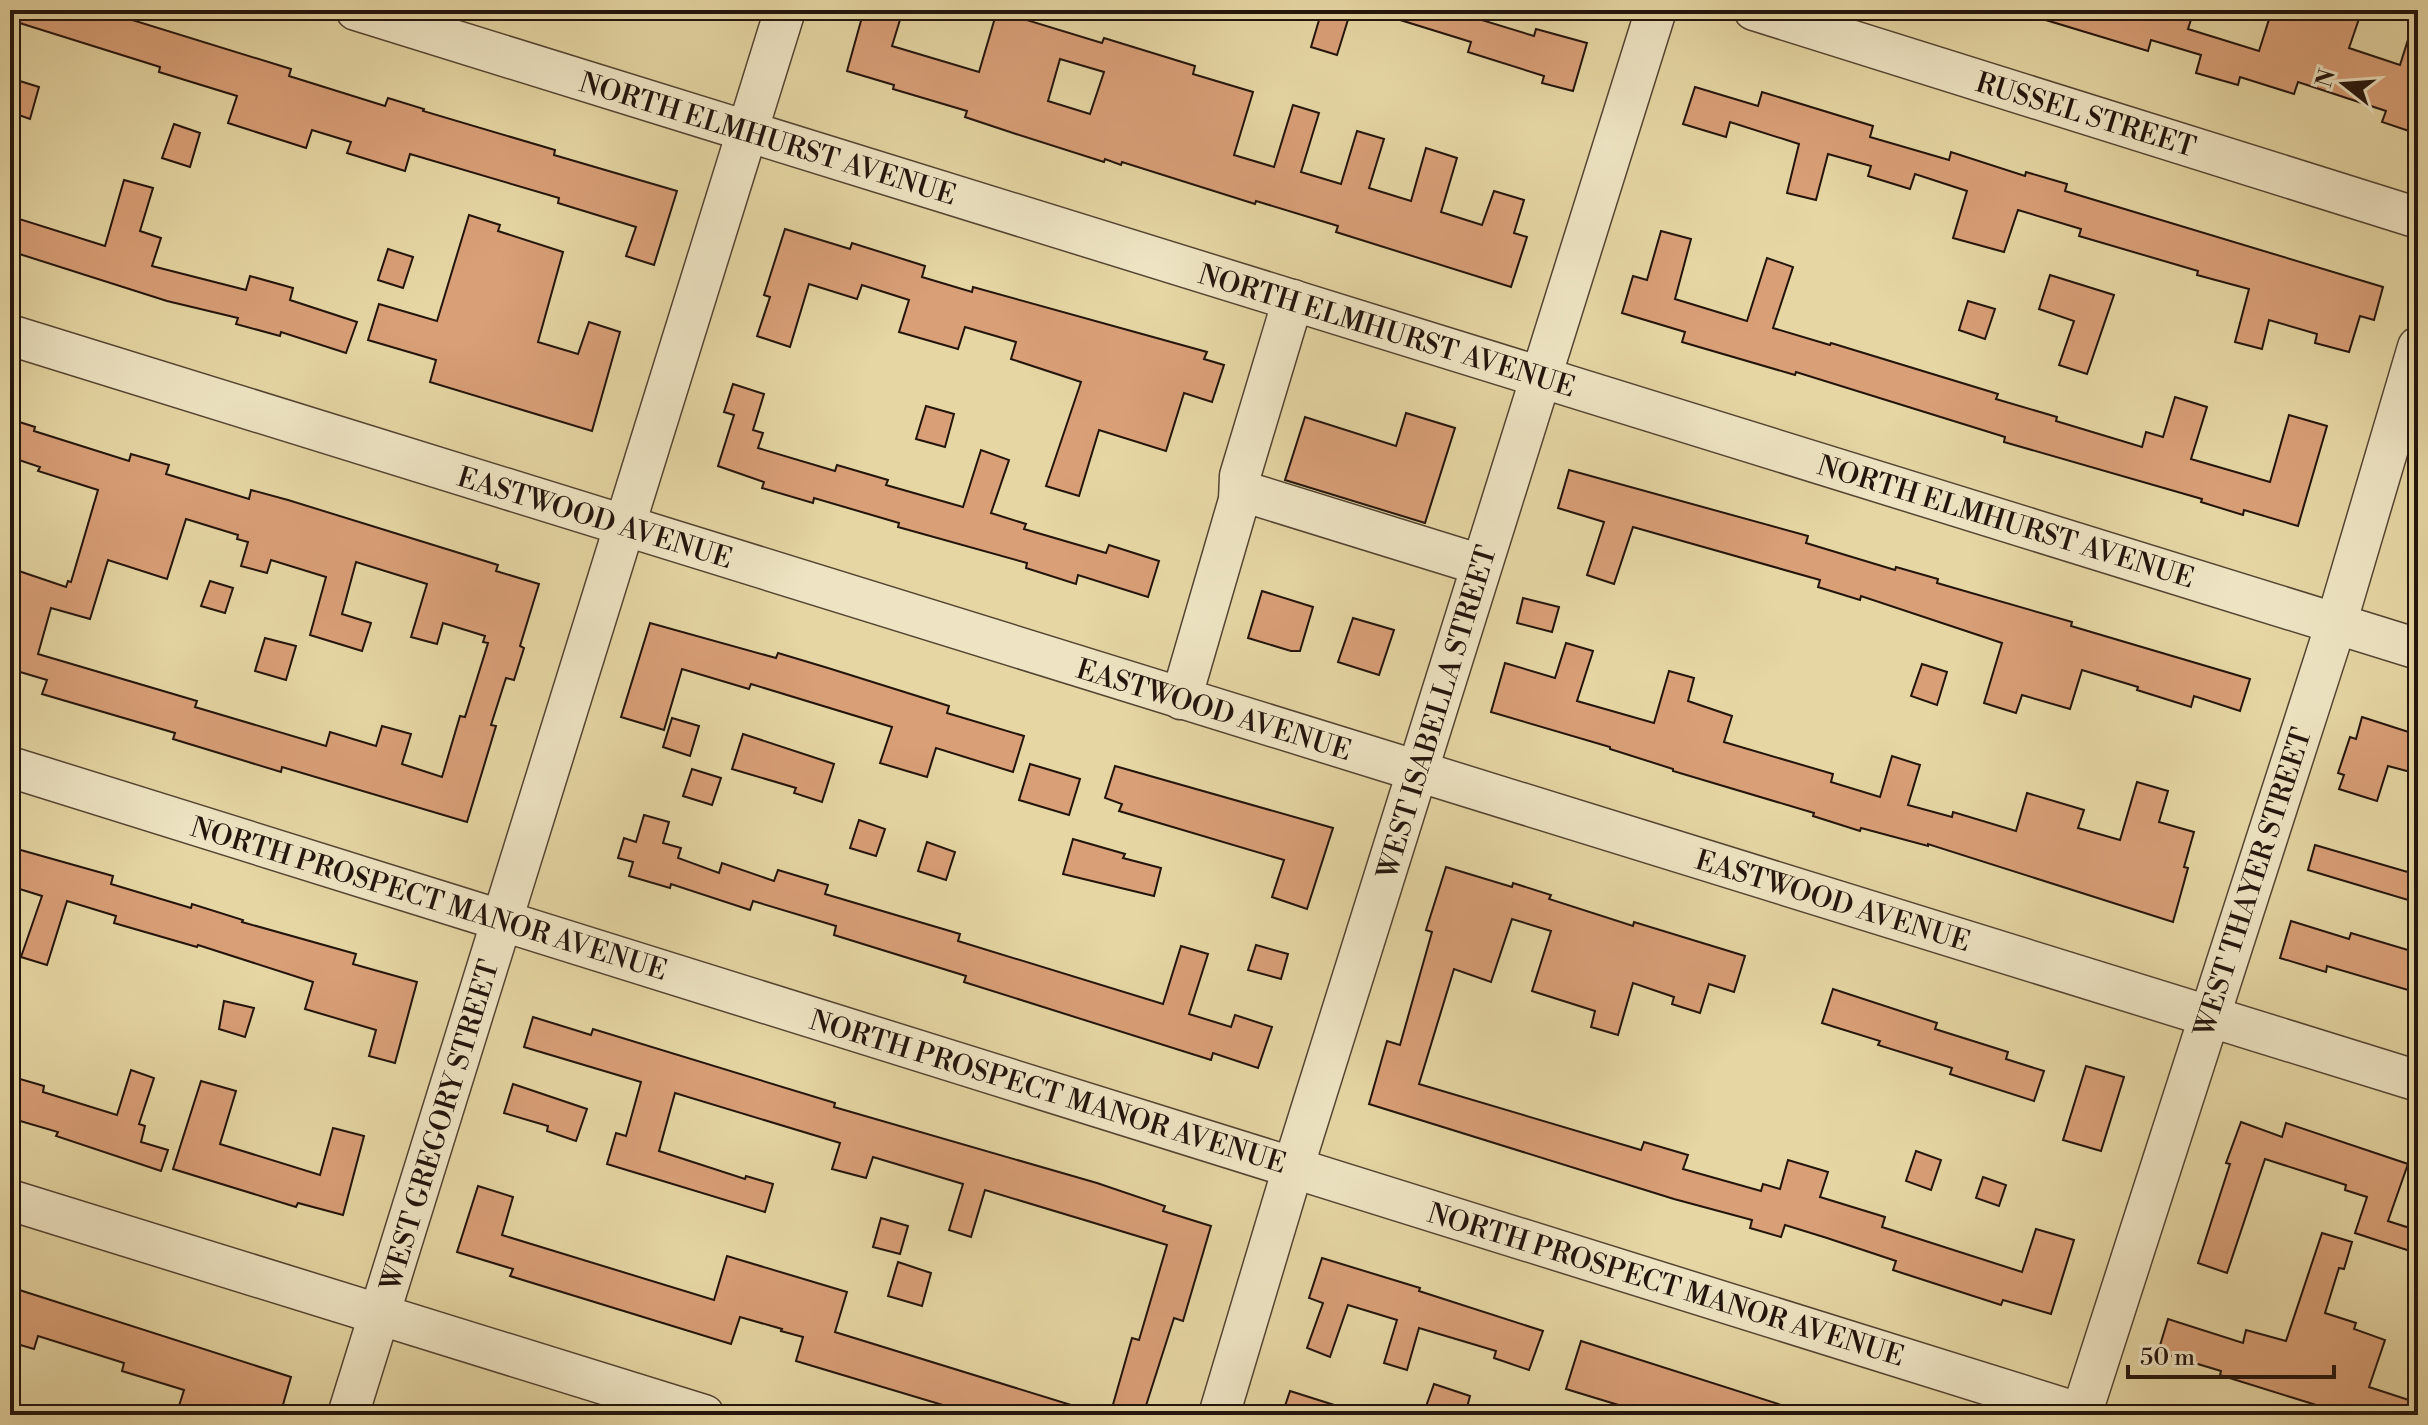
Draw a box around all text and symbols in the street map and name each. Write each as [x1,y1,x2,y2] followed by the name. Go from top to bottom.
[2304,44,2384,124] north arrow
[575,65,960,213] street label: NORTH ELMHURST AVENUE
[1971,65,2200,166] street label: RUSSEL STREET
[2311,66,2342,91] text: N
[1194,257,1579,405] street label: NORTH ELMHURST AVENUE
[1813,448,2198,596] street label: NORTH ELMHURST AVENUE
[453,460,736,577] street label: EASTWOOD AVENUE
[1370,542,1505,884] street label: WEST ISABELLA STREET
[1072,652,1355,769] street label: EASTWOOD AVENUE
[2187,724,2320,1042] street label: WEST THAYER STREET
[186,810,671,989] street label: NORTH PROSPECT MANOR AVENUE
[1691,843,1974,960] street label: EASTWOOD AVENUE
[373,956,507,1296] street label: WEST GREGORY STREET
[805,1003,1290,1182] street label: NORTH PROSPECT MANOR AVENUE
[1423,1196,1908,1375] street label: NORTH PROSPECT MANOR AVENUE
[2128,1329,2334,1379] scale bar
[2140,1343,2195,1373] text: 50 m

